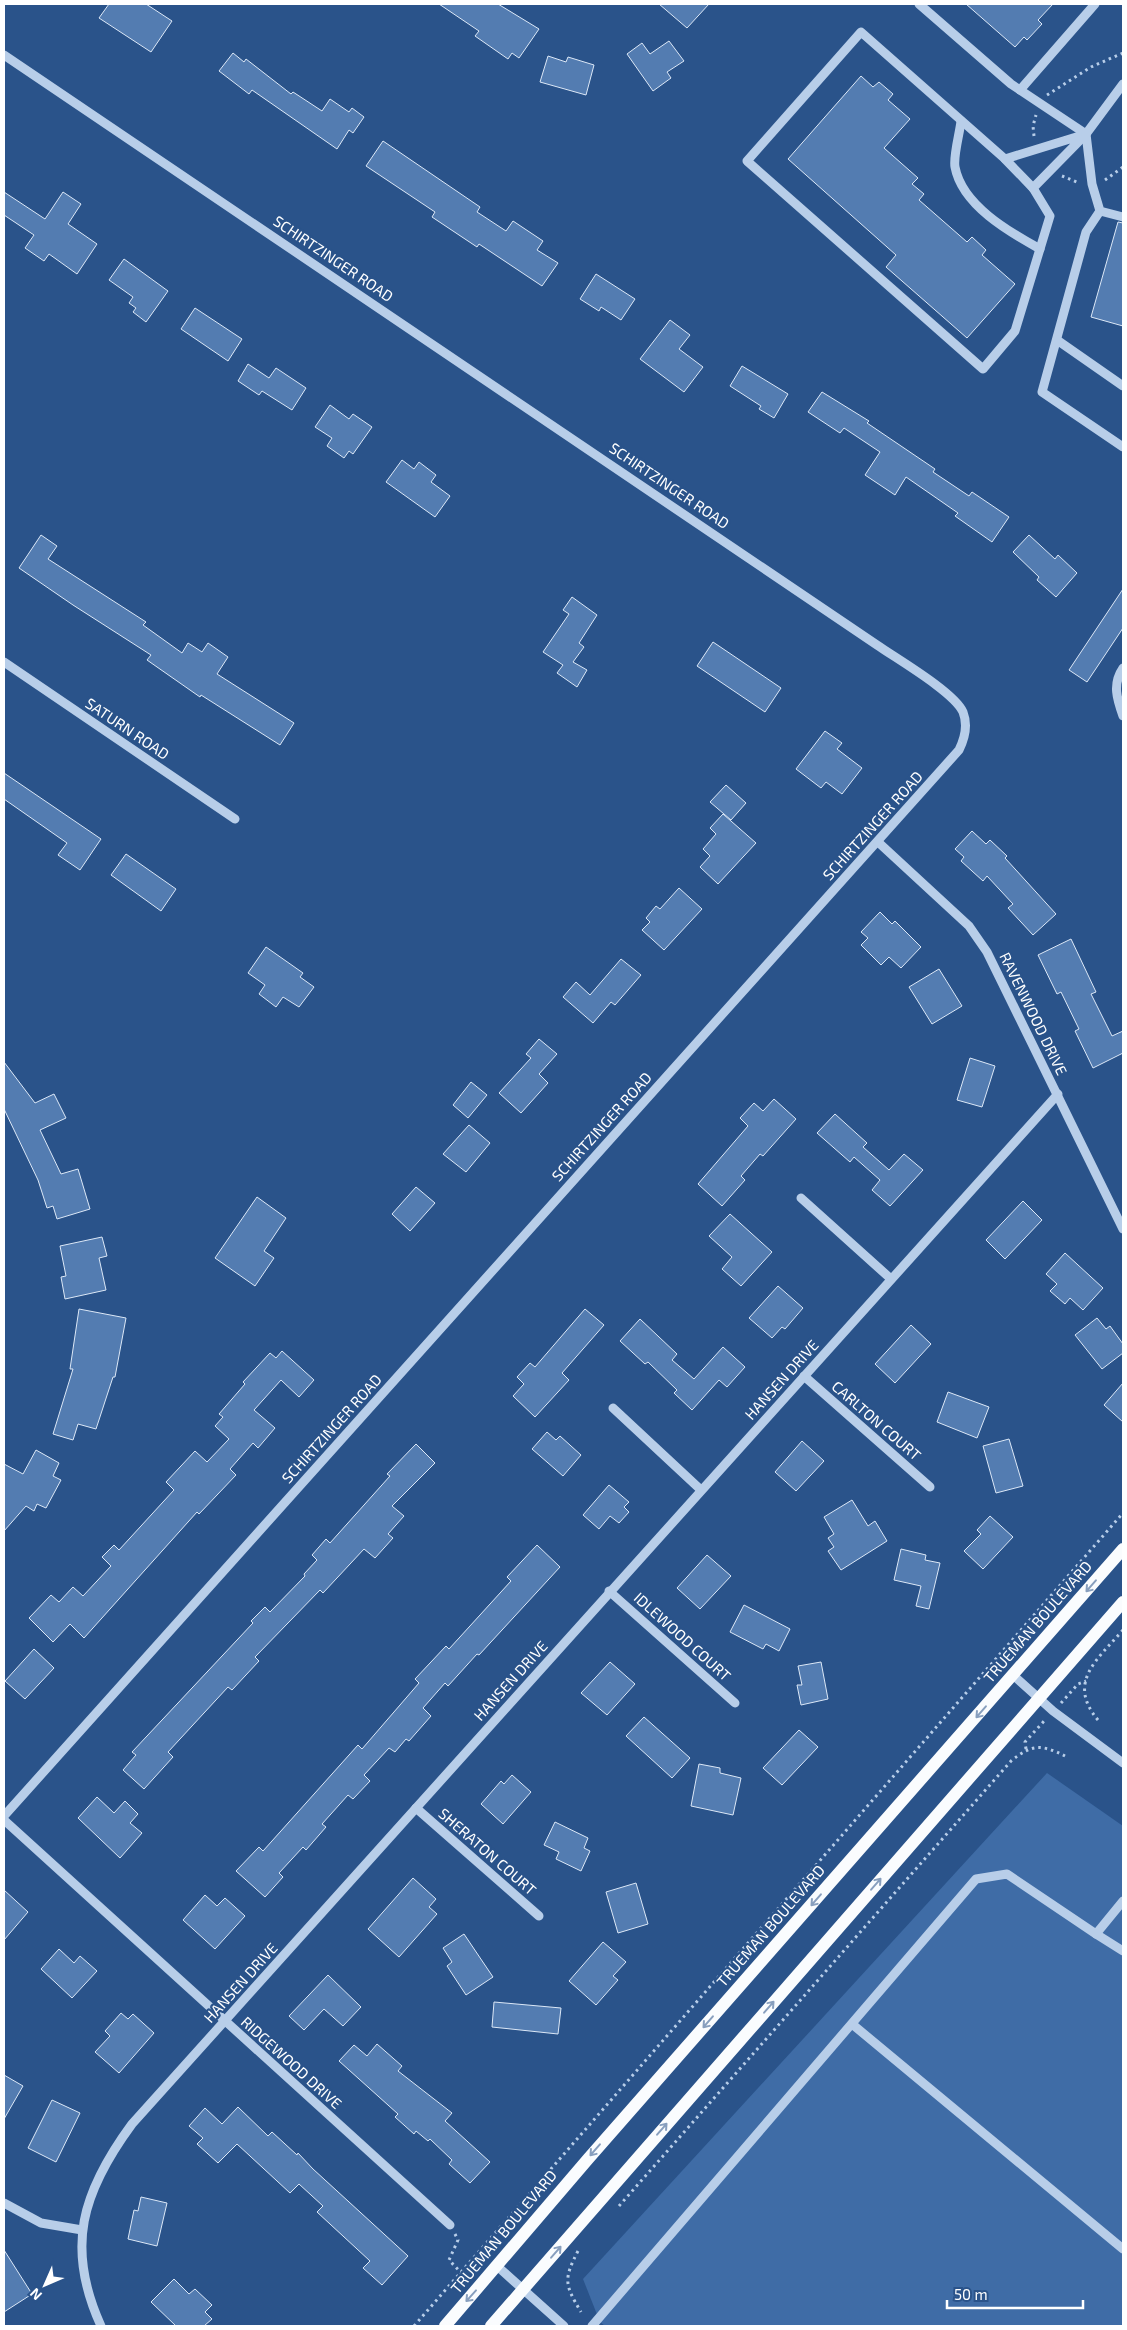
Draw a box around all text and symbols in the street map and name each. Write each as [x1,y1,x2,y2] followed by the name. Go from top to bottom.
[270,211,397,305] street label: SCHIRTZINGER ROAD
[606,438,733,532] street label: SCHIRTZINGER ROAD
[82,694,173,763] street label: SATURN ROAD
[818,767,926,884] street label: SCHIRTZINGER ROAD
[996,949,1071,1078] street label: RAVENWOOD DRIVE
[547,1068,655,1185] street label: SCHIRTZINGER ROAD
[741,1336,822,1423] street label: HANSEN DRIVE
[277,1370,385,1487] street label: SCHIRTZINGER ROAD
[828,1377,925,1464] street label: CARLTON COURT
[979,1557,1095,1686] street label: TRUEMAN BOULEVARD
[1086,1579,1097,1592] one-way arrow
[631,1588,735,1685] street label: IDLEWOOD COURT
[470,1637,551,1724] street label: HANSEN DRIVE
[975,1706,986,1719] one-way arrow
[435,1804,540,1899] street label: SHERATON COURT
[712,1861,828,1990] street label: TRUEMAN BOULEVARD
[870,1878,882,1891] one-way arrow
[810,1893,821,1906] one-way arrow
[200,1939,281,2026] street label: HANSEN DRIVE
[764,2001,775,2014] one-way arrow
[238,2012,346,2112] street label: RIDGEWOOD DRIVE
[702,2015,714,2028] one-way arrow
[657,2123,668,2136] one-way arrow
[590,2143,601,2156] one-way arrow
[446,2166,560,2297] street label: TRUEMAN BOULEVARD
[550,2245,561,2258] one-way arrow
[20,2260,70,2310] north arrow
[947,2278,1083,2310] scale bar
[26,2285,45,2304] text: N
[954,2285,988,2303] text: 50 m
[465,2290,477,2303] one-way arrow

